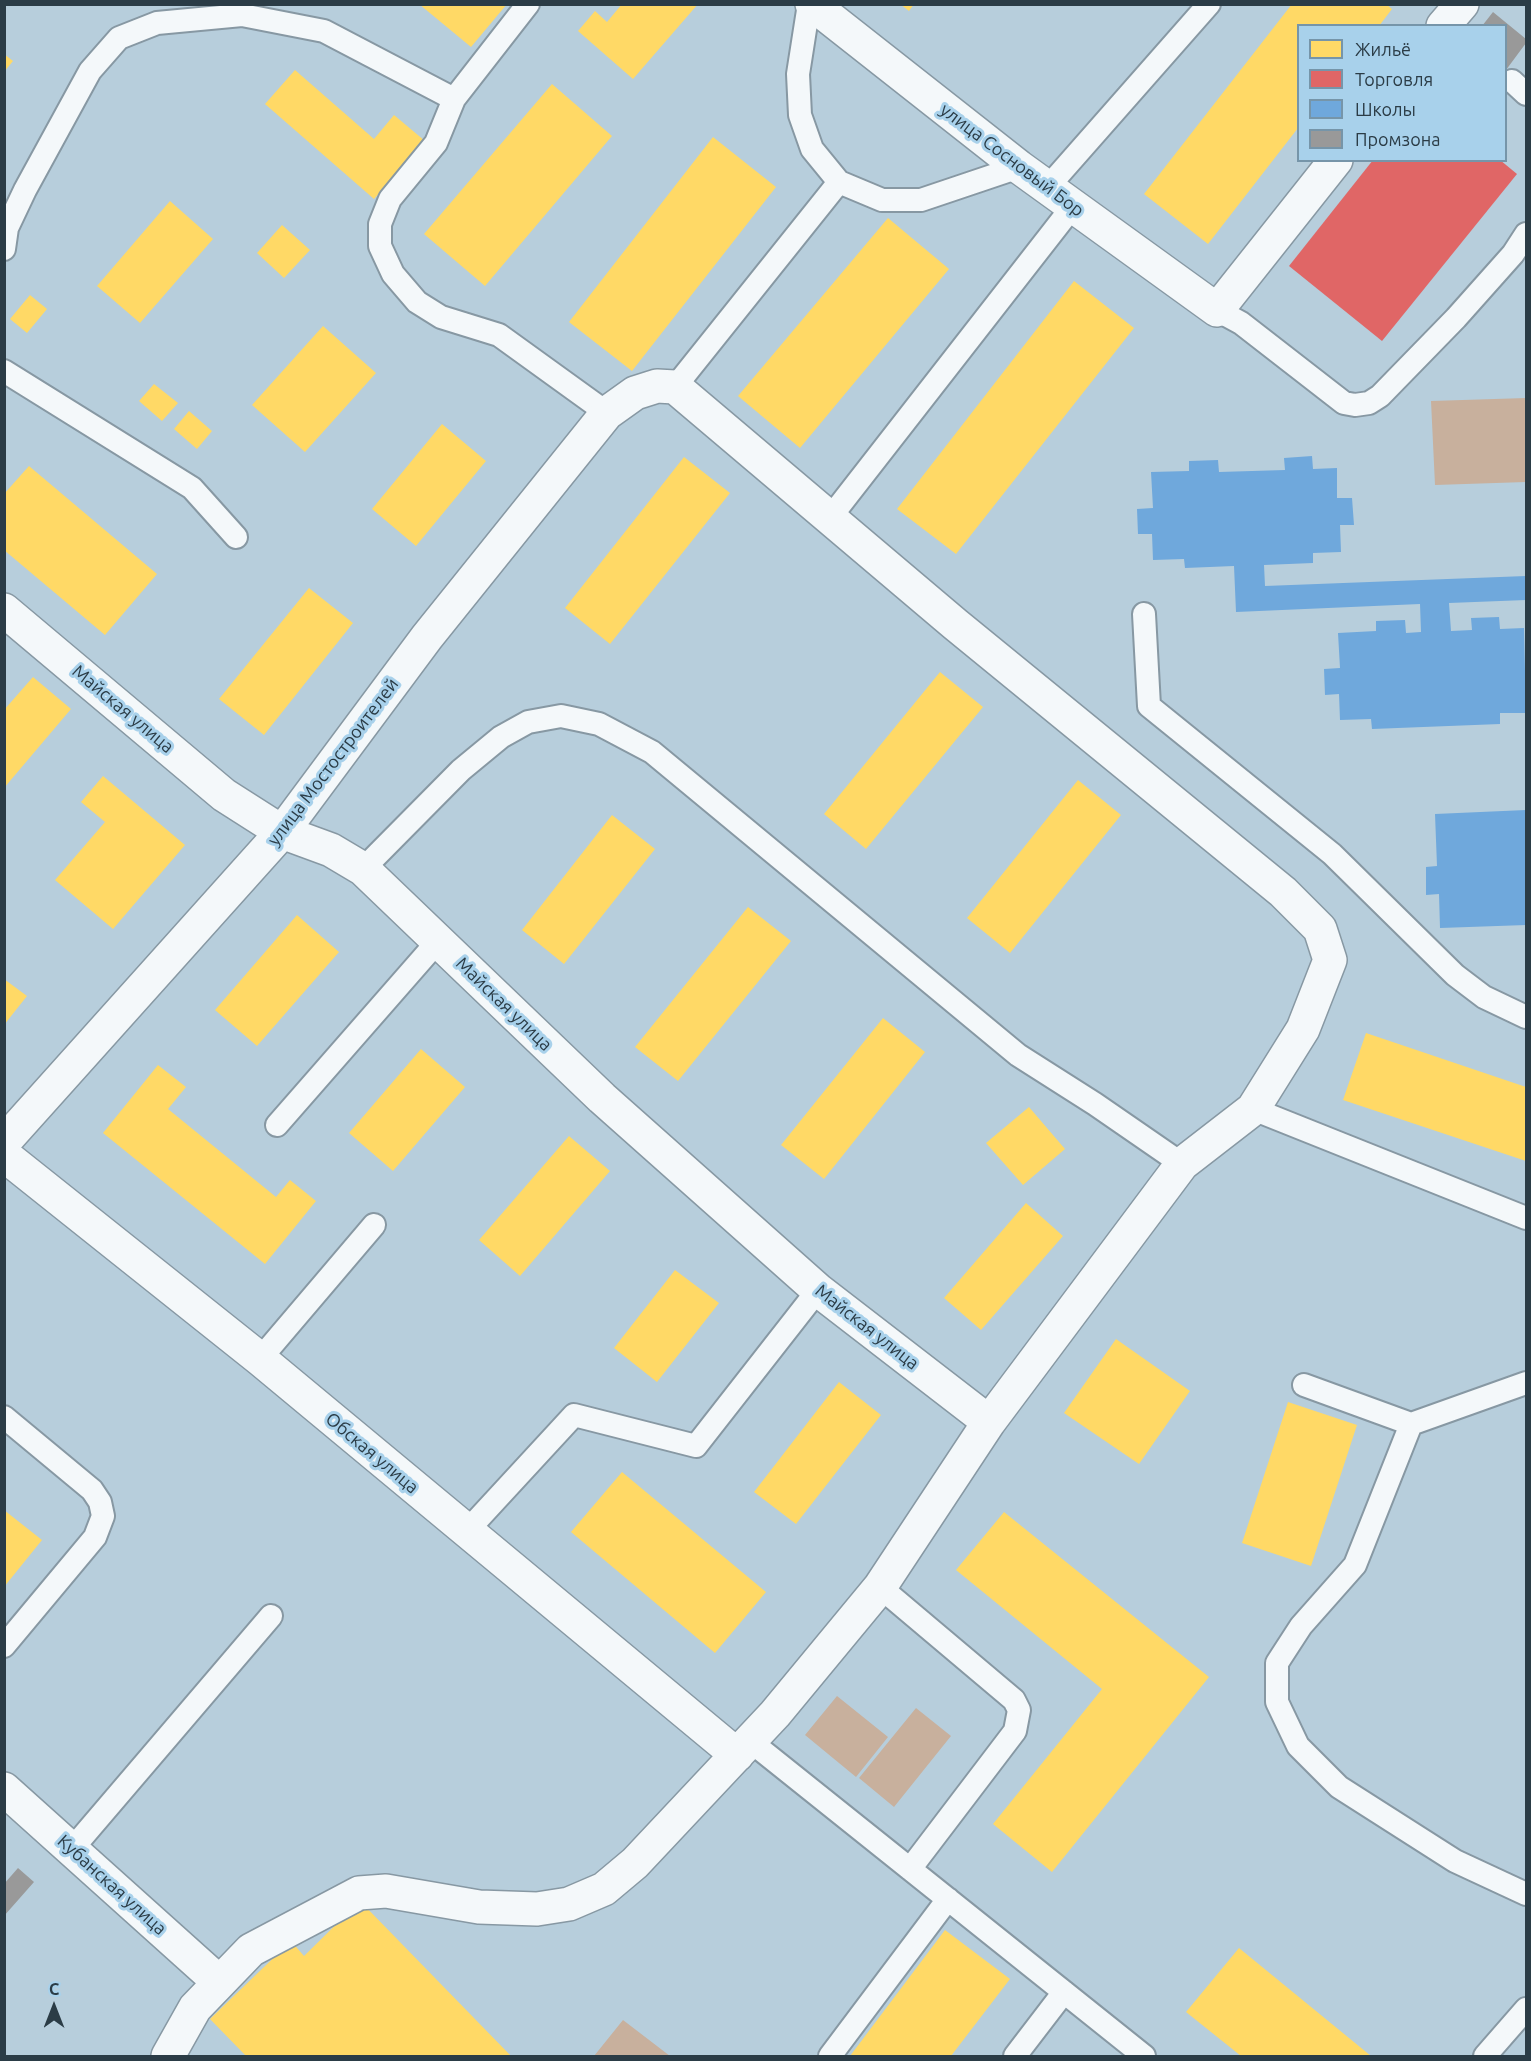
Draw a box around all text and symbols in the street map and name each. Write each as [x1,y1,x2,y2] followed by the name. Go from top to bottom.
[1297,24,1507,162] legend
[1355,39,1411,59] text: Жильё
[1355,69,1433,89] text: Торговля
[936,99,1088,221] street label: улица Сосновый Бор
[1355,99,1416,119] text: Школы
[1355,129,1440,149] text: Промзона
[68,660,178,758] street label: Майская улица
[263,674,403,850] street label: улица Мостостроителей
[451,953,557,1055] street label: Майская улица
[811,1280,923,1374] street label: Майская улица
[321,1408,423,1498] street label: Обская улица
[53,1830,171,1940] street label: Кубанская улица
[24,1977,84,2037] north arrow
[49,1980,59,1998] text: С

